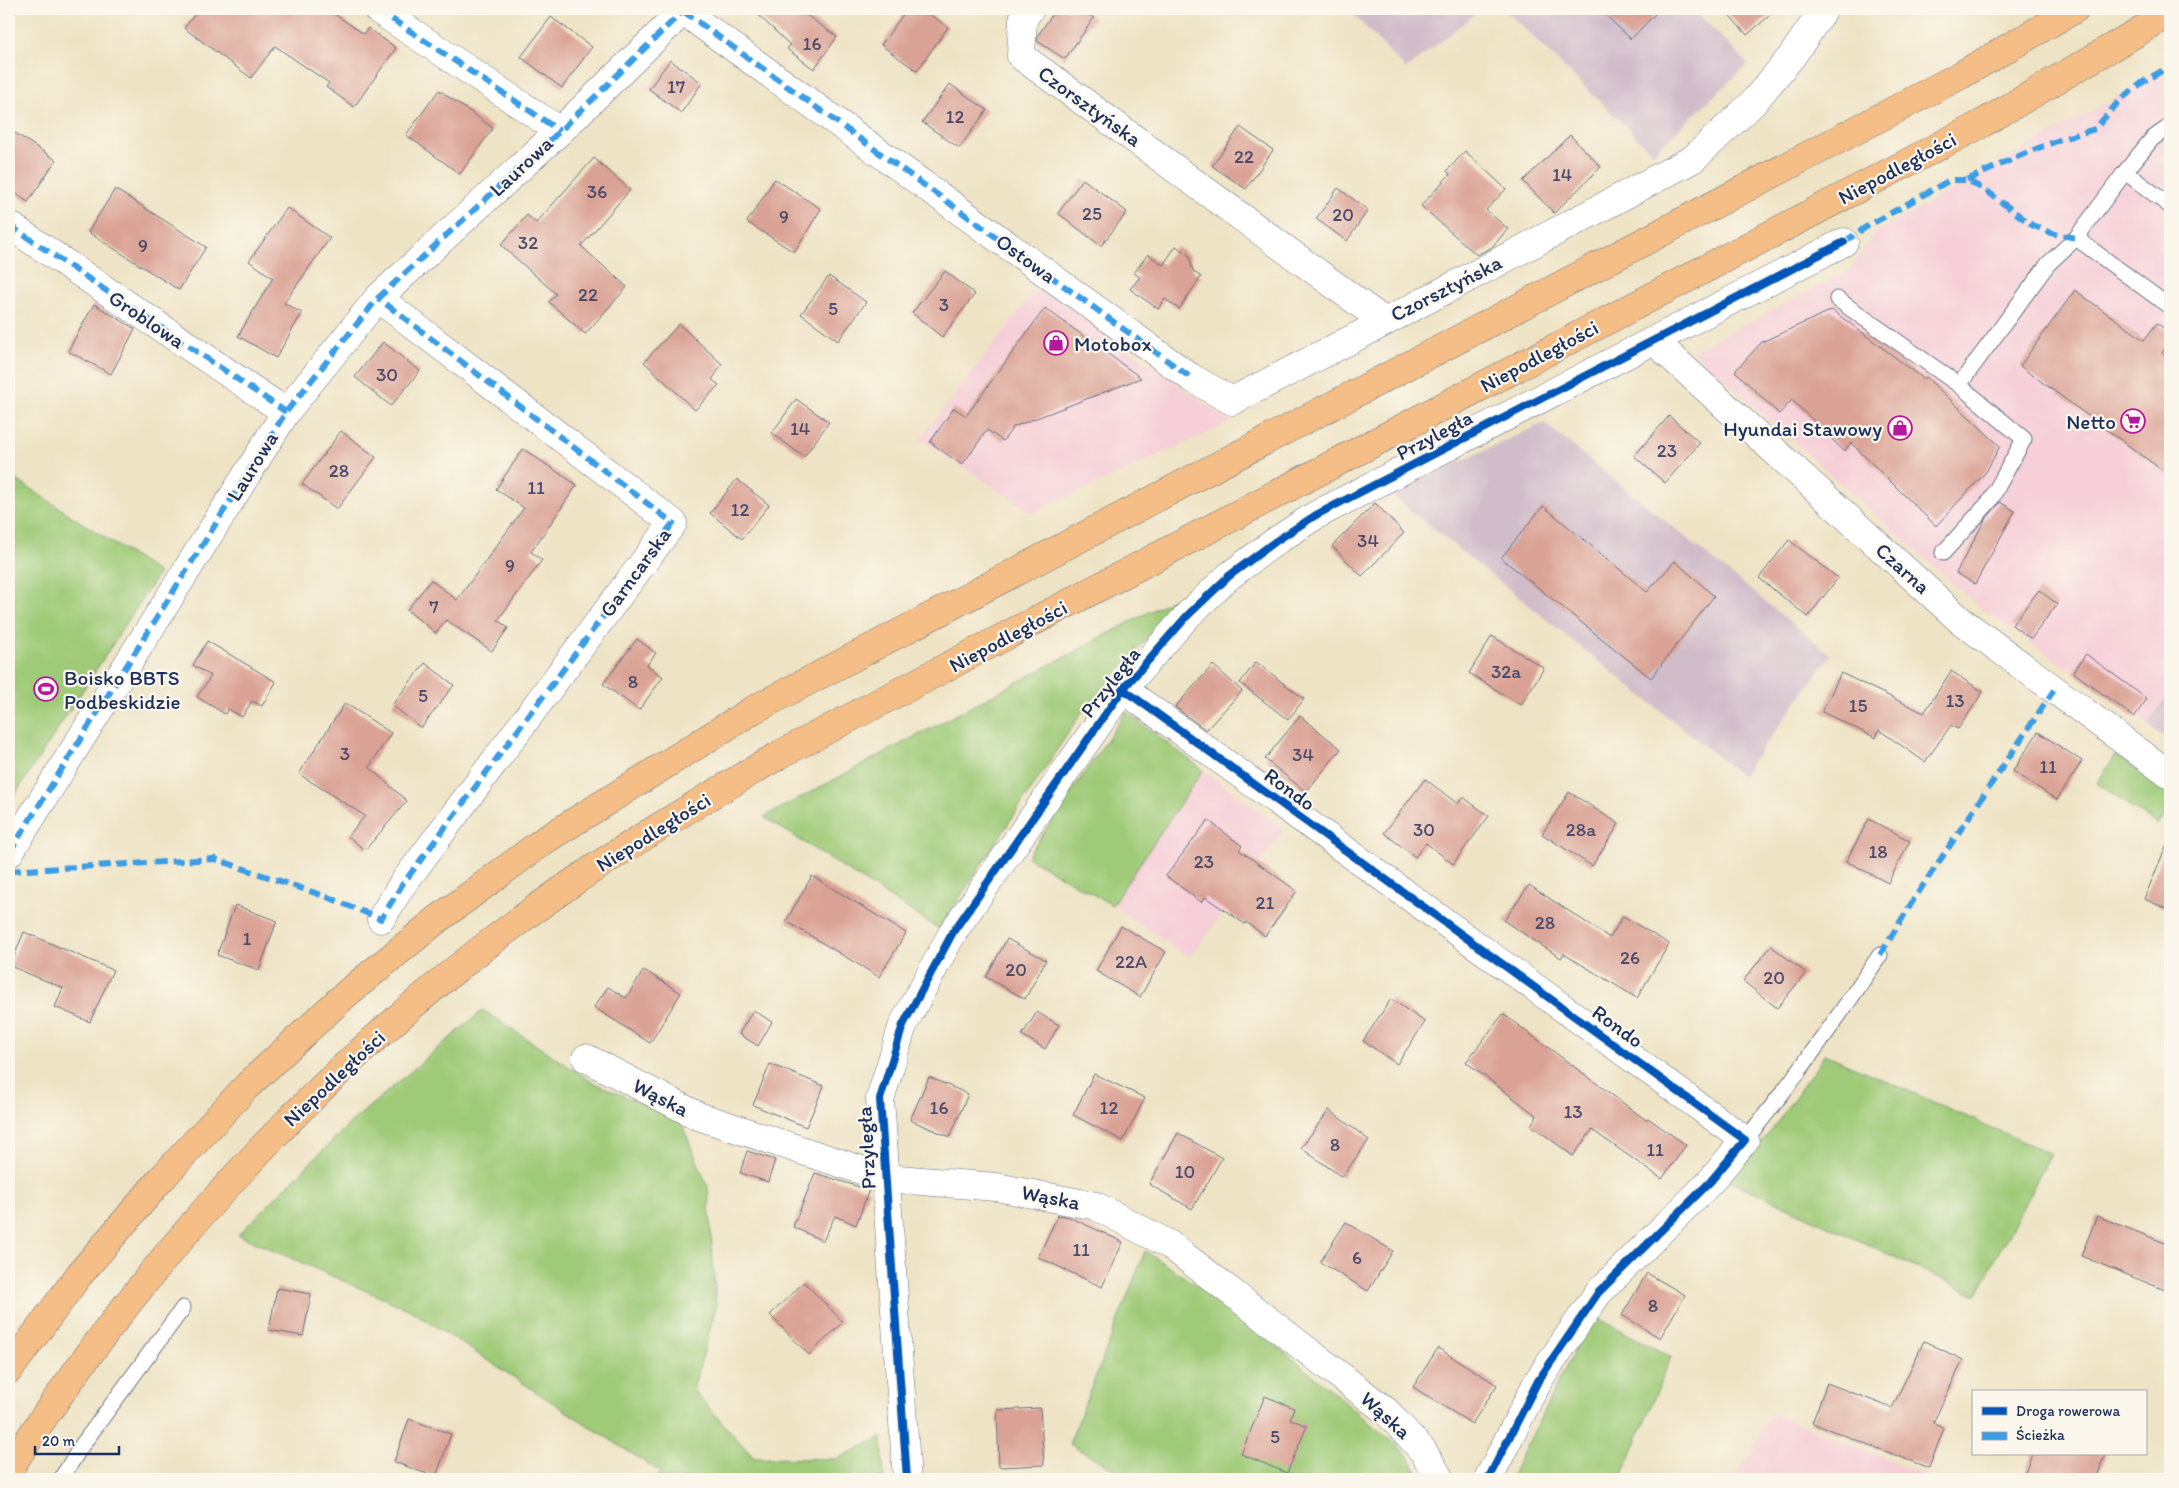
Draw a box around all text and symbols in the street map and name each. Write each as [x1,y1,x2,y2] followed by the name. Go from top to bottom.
[803,32,821,55] house number: 16
[1033,60,1147,152] street label: Czorsztyńska
[667,75,685,98] house number: 17
[946,105,964,128] house number: 12
[1834,126,1960,210] street label: Niepodległości
[484,130,558,201] street label: Laurowa
[1234,145,1254,168] house number: 22
[1552,163,1572,186] house number: 14
[587,180,607,203] house number: 36
[1082,202,1102,225] house number: 25
[1332,203,1354,226] house number: 20
[779,205,789,228] house number: 9
[991,228,1061,288] street label: Ostowa
[518,231,538,254] house number: 32
[138,234,148,257] house number: 9
[1386,249,1506,327] street label: Czorsztyńska
[578,283,598,306] house number: 22
[104,285,190,354] street label: Groblowa
[939,293,949,316] house number: 3
[828,297,838,320] house number: 5
[1476,314,1602,398] street label: Niepodległości
[1043,330,1069,356] shop icon: Motobox
[1074,331,1152,356] place label: Motobox
[376,363,398,386] house number: 30
[1392,405,1476,465] street label: Przyległa
[2120,408,2146,434] supermarket icon: Netto
[2066,409,2116,434] place label: Netto
[1887,415,1913,441] shop icon: Hyundai Stawowy
[1723,416,1882,441] place label: Hyundai Stawowy
[790,417,810,440] house number: 14
[221,427,283,505] street label: Laurowa
[1657,439,1677,462] house number: 23
[329,459,349,482] house number: 28
[527,476,545,499] house number: 11
[731,498,749,521] house number: 12
[594,522,676,622] street label: Garncarska
[1357,529,1379,552] house number: 34
[1871,537,1935,599] street label: Czarna
[505,554,515,577] house number: 9
[945,594,1071,678] street label: Niepodległości
[429,595,439,618] house number: 7
[1075,642,1145,722] street label: Przyległa
[1491,660,1521,683] house number: 32a
[64,665,181,714] place label: Boisko BBTS Podbeskidzie
[628,670,638,693] house number: 8
[33,676,59,702] sports icon: Boisko BBTS Podbeskidzie
[418,684,428,707] house number: 5
[1945,689,1965,712] house number: 13
[1849,694,1867,717] house number: 15
[340,742,350,765] house number: 3
[1292,743,1314,766] house number: 34
[2039,755,2057,778] house number: 11
[1260,762,1320,816] street label: Rondo
[591,787,715,877] street label: Niepodległości
[1413,818,1435,841] house number: 30
[1566,818,1596,841] house number: 28a
[1868,840,1888,863] house number: 18
[1194,850,1214,873] house number: 23
[1256,891,1275,914] house number: 21
[1535,911,1555,934] house number: 28
[243,927,252,950] house number: 1
[1620,946,1640,969] house number: 26
[1115,950,1147,973] house number: 22A
[1005,958,1027,981] house number: 20
[1763,966,1785,989] house number: 20
[1588,999,1648,1053] street label: Rondo
[278,1024,390,1132] street label: Niepodległości
[629,1072,693,1122] street label: Wąska
[930,1096,948,1119] house number: 16
[1100,1096,1118,1119] house number: 12
[1563,1100,1583,1123] house number: 13
[851,1106,881,1190] street label: Przyległa
[1330,1133,1340,1156] house number: 8
[1646,1138,1664,1161] house number: 11
[1175,1160,1195,1183] house number: 10
[1020,1179,1082,1215] street label: Wąska
[1072,1238,1090,1261] house number: 11
[1352,1246,1362,1269] house number: 6
[1648,1294,1658,1317] house number: 8
[1356,1386,1416,1444] street label: Wąska
[1972,1390,2146,1456] legend
[2016,1402,2120,1420] text: Droga rowerowa
[35,1423,119,1455] scale bar
[1270,1425,1280,1448] house number: 5
[2016,1426,2065,1444] text: Ścieżka
[42,1432,76,1450] text: 20 m

